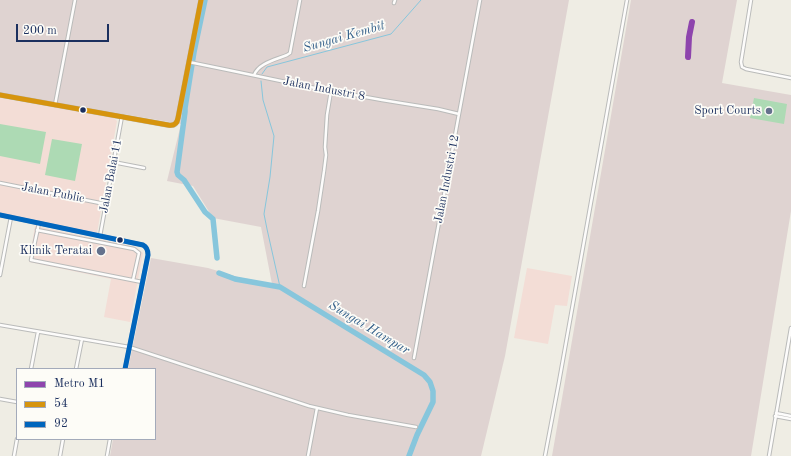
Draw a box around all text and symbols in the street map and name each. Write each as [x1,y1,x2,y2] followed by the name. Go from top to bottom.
[18,16,111,42] scale bar
[301,18,387,56] water label: Sungai Kembit
[23,25,57,37] text: 200 m
[282,74,366,104] street label: Jalan Industri 8
[694,104,761,118] place label: Sport Courts
[78,105,88,115] unlabelled marker
[764,106,774,116] marker: Sport Courts
[431,133,463,225] street label: Jalan Industri 12
[97,138,125,214] street label: Jalan Balai 11
[20,180,86,206] street label: Jalan Public
[115,235,125,245] unlabelled marker
[20,244,92,258] place label: Klinik Teratai
[95,245,107,257] marker: Klinik Teratai
[326,298,412,358] water label: Sungai Hampar
[16,368,156,440] legend
[54,378,105,390] text: Metro M1
[54,398,68,410] text: 54
[54,418,68,430] text: 92

